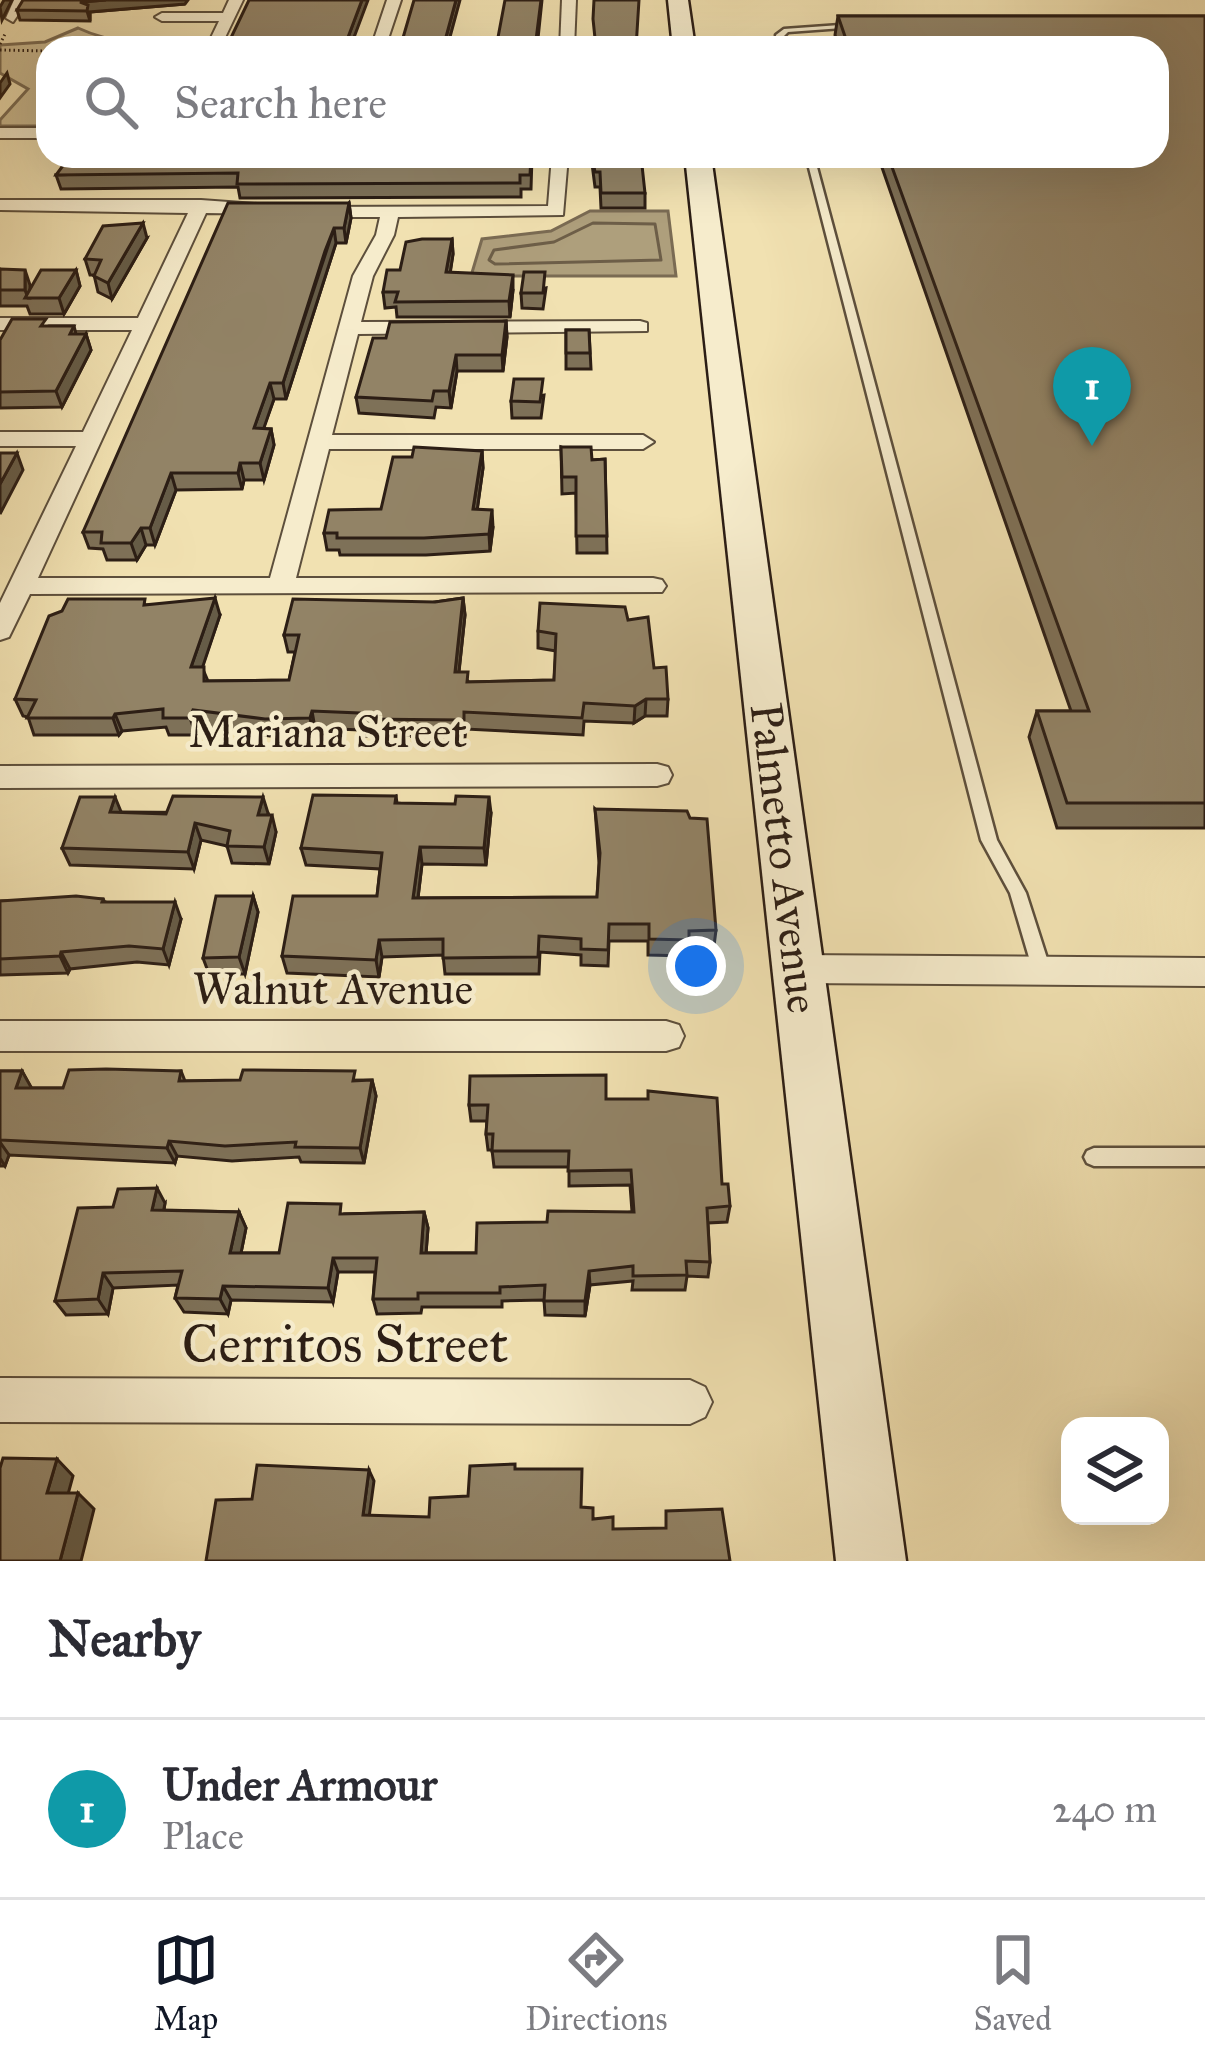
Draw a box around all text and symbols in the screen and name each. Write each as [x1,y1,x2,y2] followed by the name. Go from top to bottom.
[36,36,1169,168] search box
[78,69,144,135] icon: search
[174,75,387,130] text: Search here
[1053,347,1131,446] pin: 1
[739,700,831,1016] street label: Palmetto Avenue
[189,704,467,759] street label: Mariana Street
[666,936,726,996] your location
[193,961,473,1016] street label: Walnut Avenue
[182,1311,508,1377] street label: Cerritos Street
[1061,1417,1169,1525] map controls
[1061,1417,1169,1525] button: layers
[48,1608,200,1670] text: Nearby
[162,1757,437,1812] text: Under Armour
[79,1785,95,1833] text: 1
[1052,1785,1157,1833] text: 240 m
[162,1812,244,1860] text: Place
[153,1927,219,2039] tab: Map
[525,1927,667,2039] tab: Directions
[974,1927,1052,2039] tab: Saved

